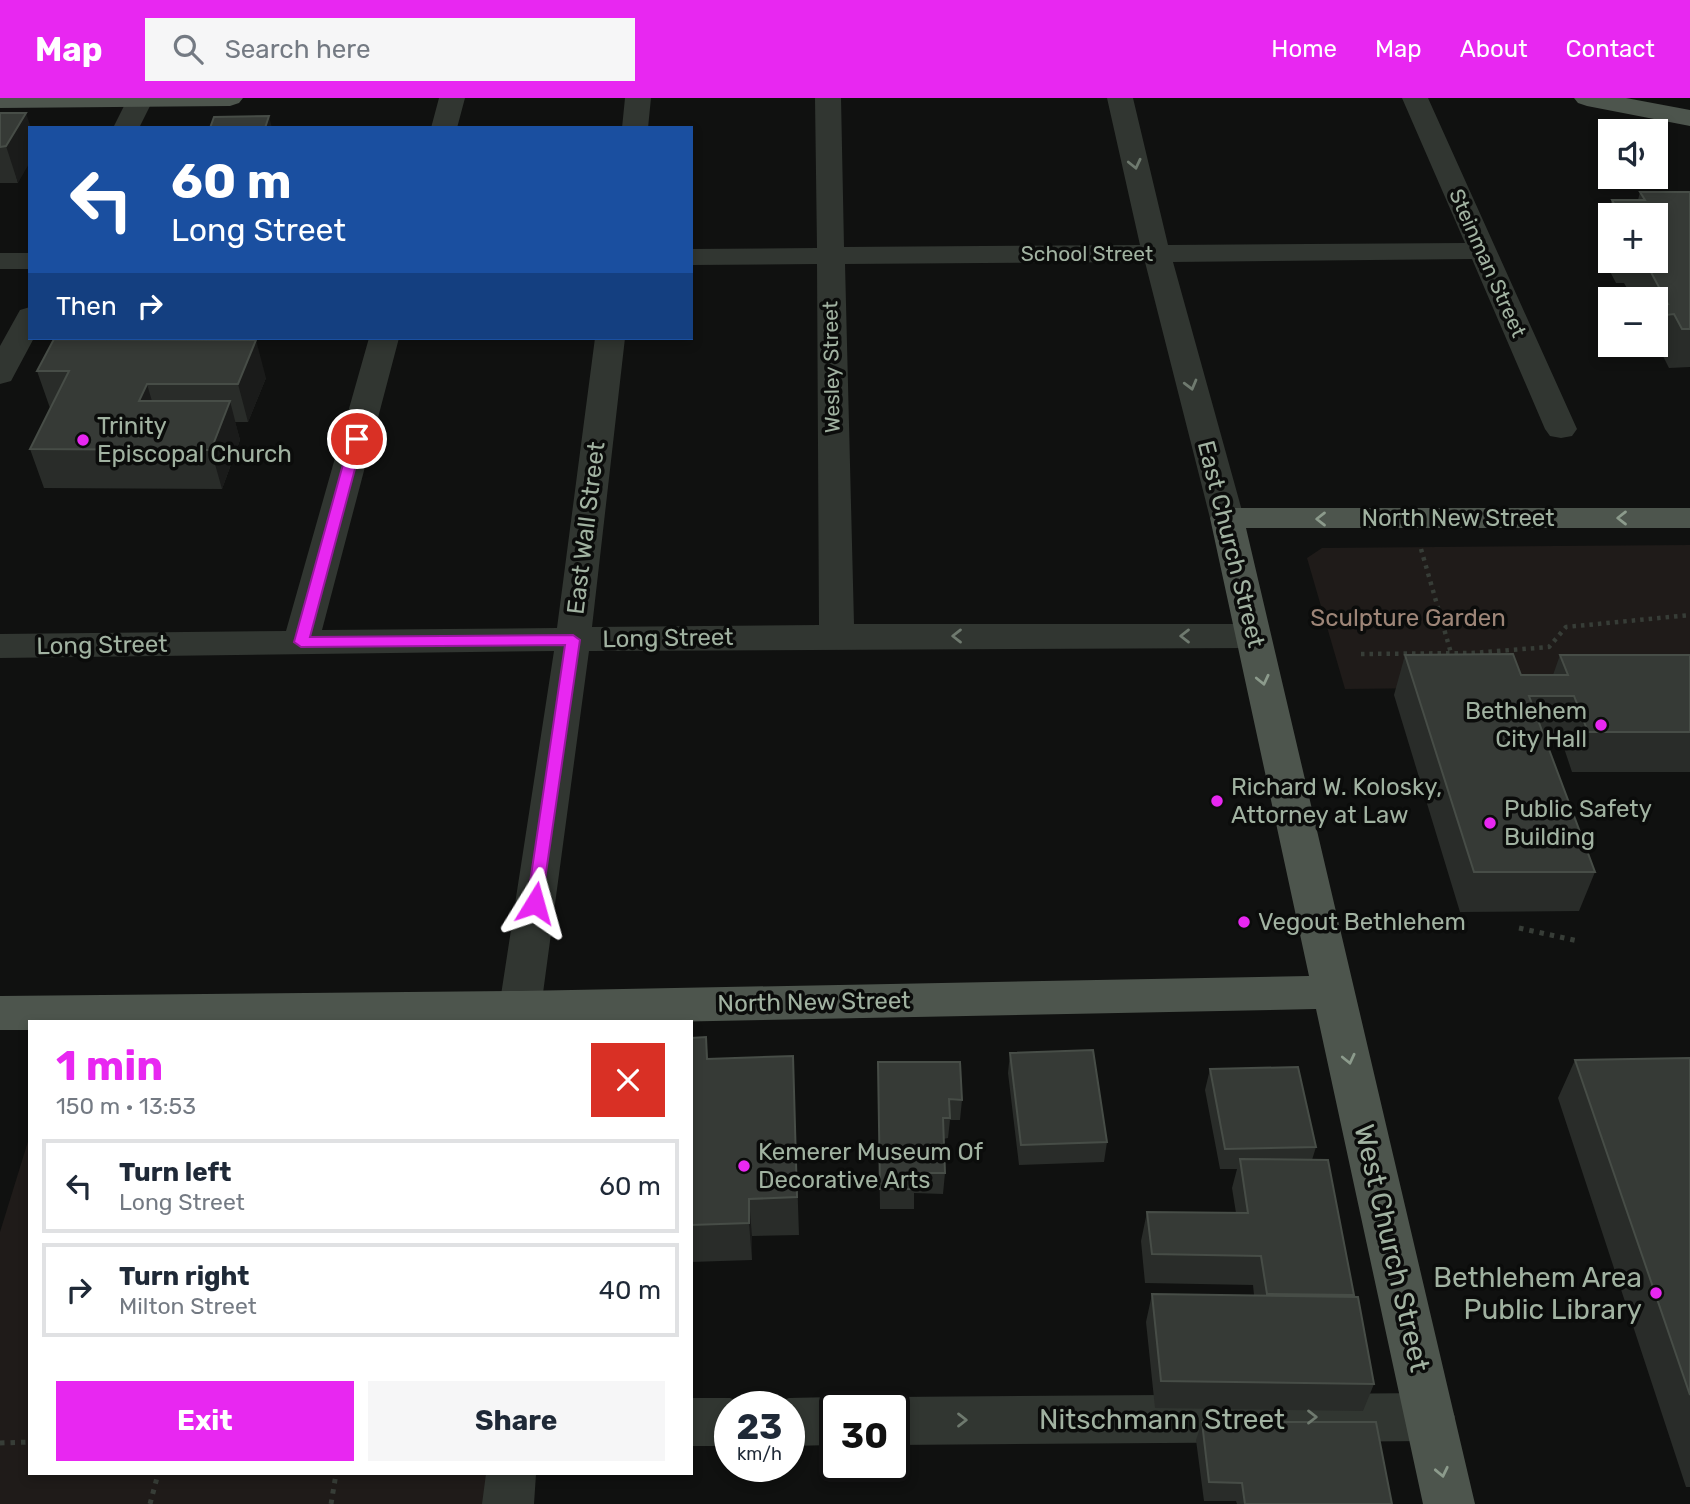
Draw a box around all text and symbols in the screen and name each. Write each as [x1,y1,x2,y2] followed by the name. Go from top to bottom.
[145,18,635,81] search box
[35,30,103,69] text: Map
[169,30,207,68] icon: search
[225,34,370,65] text: Search here
[1271,35,1337,63] text: Home
[1375,35,1422,63] text: Map
[1460,35,1528,63] text: About
[1566,35,1655,63] text: Contact
[1598,119,1668,357] map controls
[1598,119,1668,189] button: sound
[171,152,292,210] text: 60 m
[56,154,147,245] icon: left
[1127,158,1142,170] one-way arrow
[1444,185,1532,341] street label: Steinman Street
[1598,203,1668,273] button: +
[171,211,346,249] text: Long Street
[1021,241,1153,266] street label: School Street
[131,287,169,325] icon: right
[1598,287,1668,357] button: −
[56,291,117,322] text: Then
[817,301,845,433] street label: Wesley Street
[1183,379,1197,391] one-way arrow
[327,409,387,469] pin
[97,412,292,468] place label: Trinity Episcopal Church
[338,420,376,458] icon: arrive
[75,432,91,448] marker: Trinity Episcopal Church
[1192,438,1270,650] street label: East Church Street
[562,440,610,616] street label: East Wall Street
[1361,504,1555,532] street label: North New Street
[1616,510,1627,526] one-way arrow
[1315,511,1326,527] one-way arrow
[1310,604,1506,632] park label: Sculpture Garden
[602,623,734,653] street label: Long Street
[952,628,962,644] one-way arrow
[1179,628,1190,644] one-way arrow
[36,630,168,660] street label: Long Street
[1255,674,1269,686] one-way arrow
[1465,697,1587,753] place label: Bethlehem City Hall
[1593,717,1609,733] marker: Bethlehem City Hall
[1231,773,1442,829] place label: Richard W. Kolosky, Attorney at Law
[1209,793,1225,809] marker: Richard W. Kolosky, Attorney at Law
[1504,795,1652,851] place label: Public Safety Building
[1482,815,1498,831] marker: Public Safety Building
[498,866,572,940] position arrow
[1258,908,1466,936] place label: Vegout Bethlehem
[1236,914,1252,930] marker: Vegout Bethlehem
[717,986,911,1018] street label: North New Street
[56,1041,163,1091] text: 1 min
[591,1043,665,1117] button: close
[1341,1053,1355,1065] one-way arrow
[56,1092,196,1120] text: 150 m · 13:53
[1347,1121,1437,1375] street label: West Church Street
[758,1138,984,1194] place label: Kemerer Museum Of Decorative Arts
[119,1157,231,1188] text: Turn left
[736,1158,752,1174] marker: Kemerer Museum Of Decorative Arts
[60,1167,98,1205] icon: left
[599,1171,661,1202] text: 60 m
[119,1188,245,1216] text: Long Street
[119,1261,249,1292] text: Turn right
[1433,1261,1642,1326] place label: Bethlehem Area Public Library
[60,1271,98,1309] icon: right
[599,1275,661,1306] text: 40 m
[1648,1285,1664,1301] marker: Bethlehem Area Public Library
[119,1292,257,1320] text: Milton Street
[56,1381,354,1461] button: Exit
[368,1381,665,1461] button: Share
[819,1391,910,1482] speed limit sign: 30
[1039,1403,1285,1436] street label: Nitschmann Street
[737,1406,782,1448] text: 23
[1308,1409,1318,1425] one-way arrow
[958,1412,968,1428] one-way arrow
[737,1443,782,1465] text: km/h
[1434,1466,1449,1478] one-way arrow

